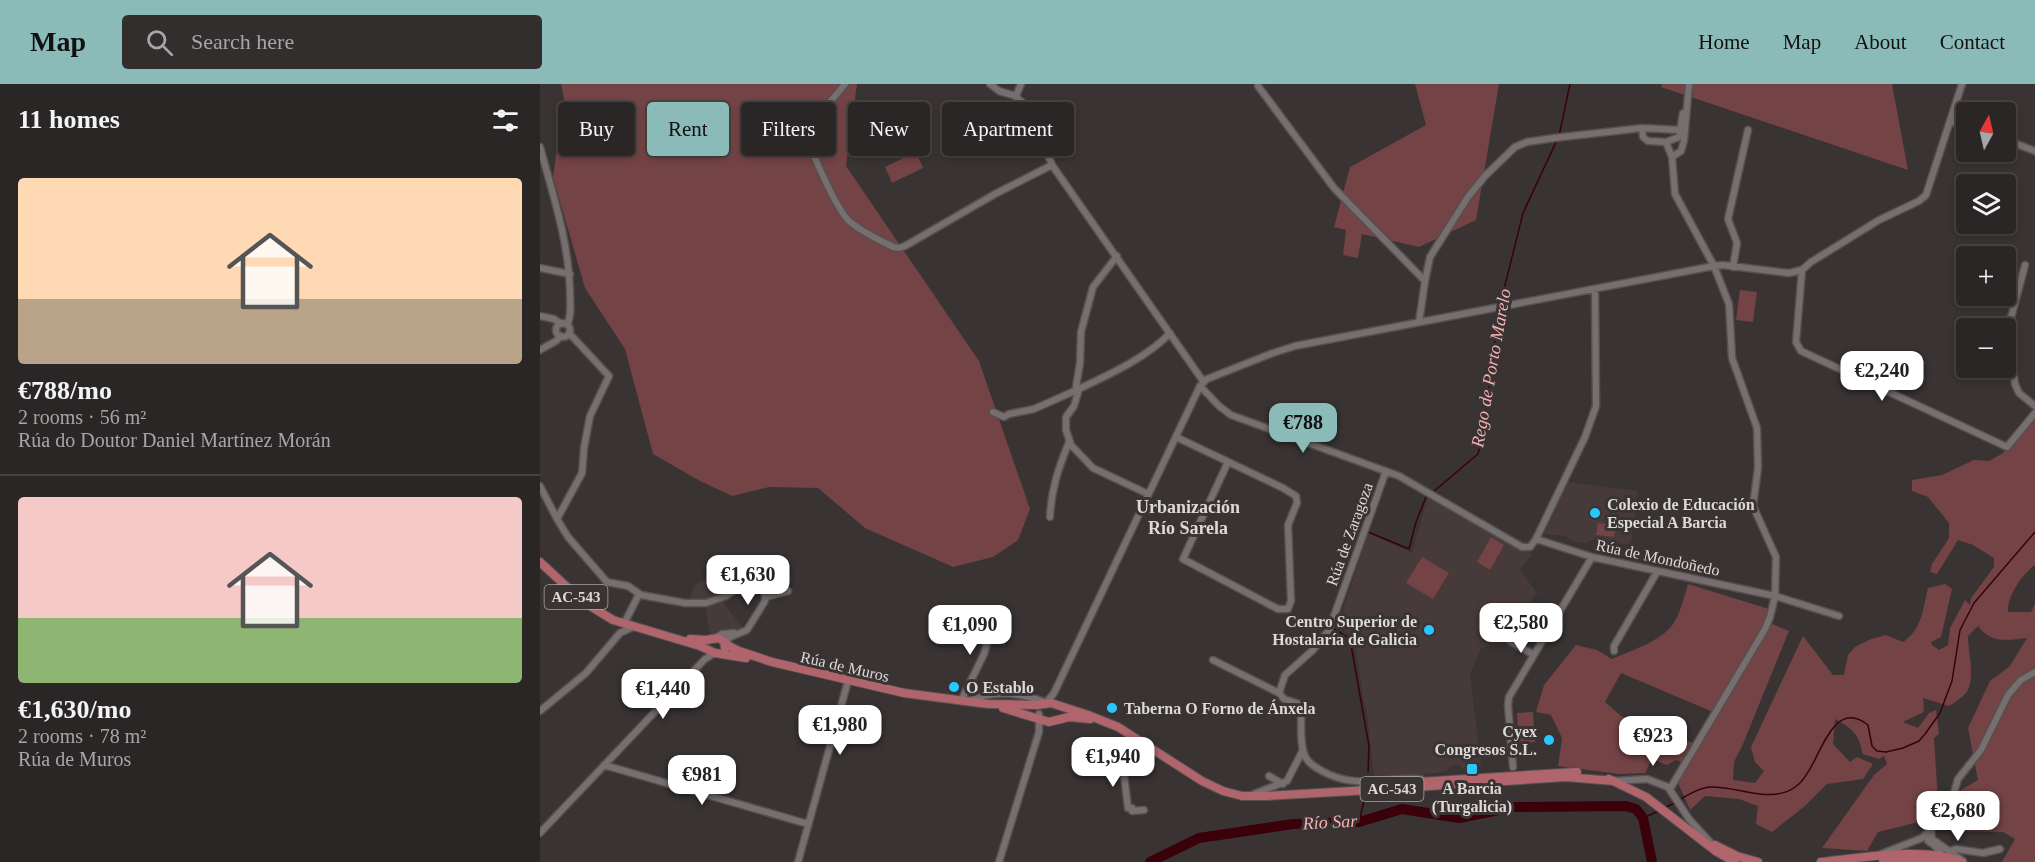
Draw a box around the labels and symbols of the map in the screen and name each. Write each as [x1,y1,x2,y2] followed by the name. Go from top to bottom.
[1956,102,2016,162] north arrow
[1467,287,1515,450] water label: Rego de Porto Marelo
[1833,351,1931,402] pin: €2,240
[1267,403,1339,454] pin: €788
[1323,480,1377,588] street label: Rúa de Zaragoza
[1607,496,1755,532] place label: Colexio de Educación Especial A Barcia
[1136,497,1240,538] district label: Urbanización Río Sarela
[1588,506,1602,520] marker: Colexio de Educación Especial A Barcia
[1594,536,1721,579] street label: Rúa de Mondoñedo
[699,555,797,606] pin: €1,630
[544,585,608,609] road number: AC-543
[1472,603,1570,654] pin: €2,580
[921,605,1019,656] pin: €1,090
[1272,613,1417,648] place label: Centro Superior de Hostalaría de Galicia
[1422,623,1436,637] marker: Centro Superior de Hostalaría de Galicia
[799,648,891,685] street label: Rúa de Muros
[614,669,712,720] pin: €1,440
[966,679,1034,696] place label: O Establo
[947,680,961,694] marker: O Establo
[1124,699,1315,717] place label: Taberna O Forno de Ánxela
[1105,701,1119,715] marker: Taberna O Forno de Ánxela
[791,705,889,756] pin: €1,980
[1617,716,1689,767] pin: €923
[1435,723,1537,759] place label: Cyex Congresos S.L.
[1542,733,1556,747] marker: Cyex Congresos S.L.
[1064,737,1162,788] pin: €1,940
[666,755,738,806] pin: €981
[1465,762,1479,776] marker: A Barcia (Turgalicia)
[1360,777,1424,801] road number: AC-543
[1432,780,1512,816] place label: A Barcia (Turgalicia)
[1909,791,2007,842] pin: €2,680
[1301,811,1359,833] water label: Río Sar

